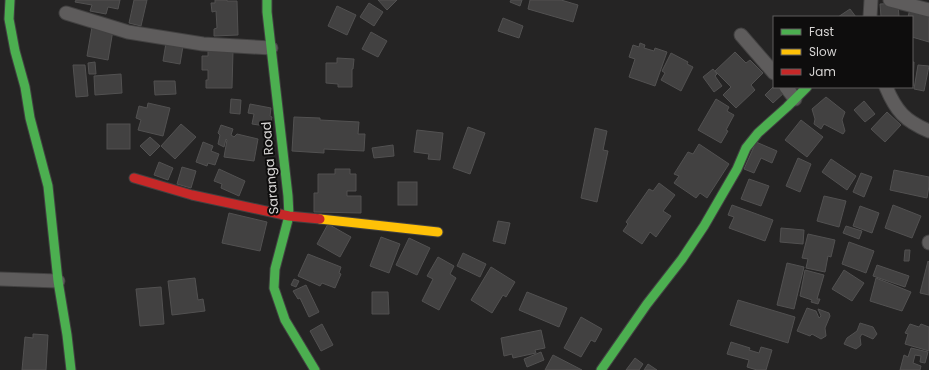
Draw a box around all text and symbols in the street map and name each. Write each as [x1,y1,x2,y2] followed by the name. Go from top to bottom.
[773,16,913,88] legend
[809,23,834,40] text: Fast
[809,43,837,60] text: Slow
[809,63,836,80] text: Jam
[256,121,284,215] street label: Saranga Road

